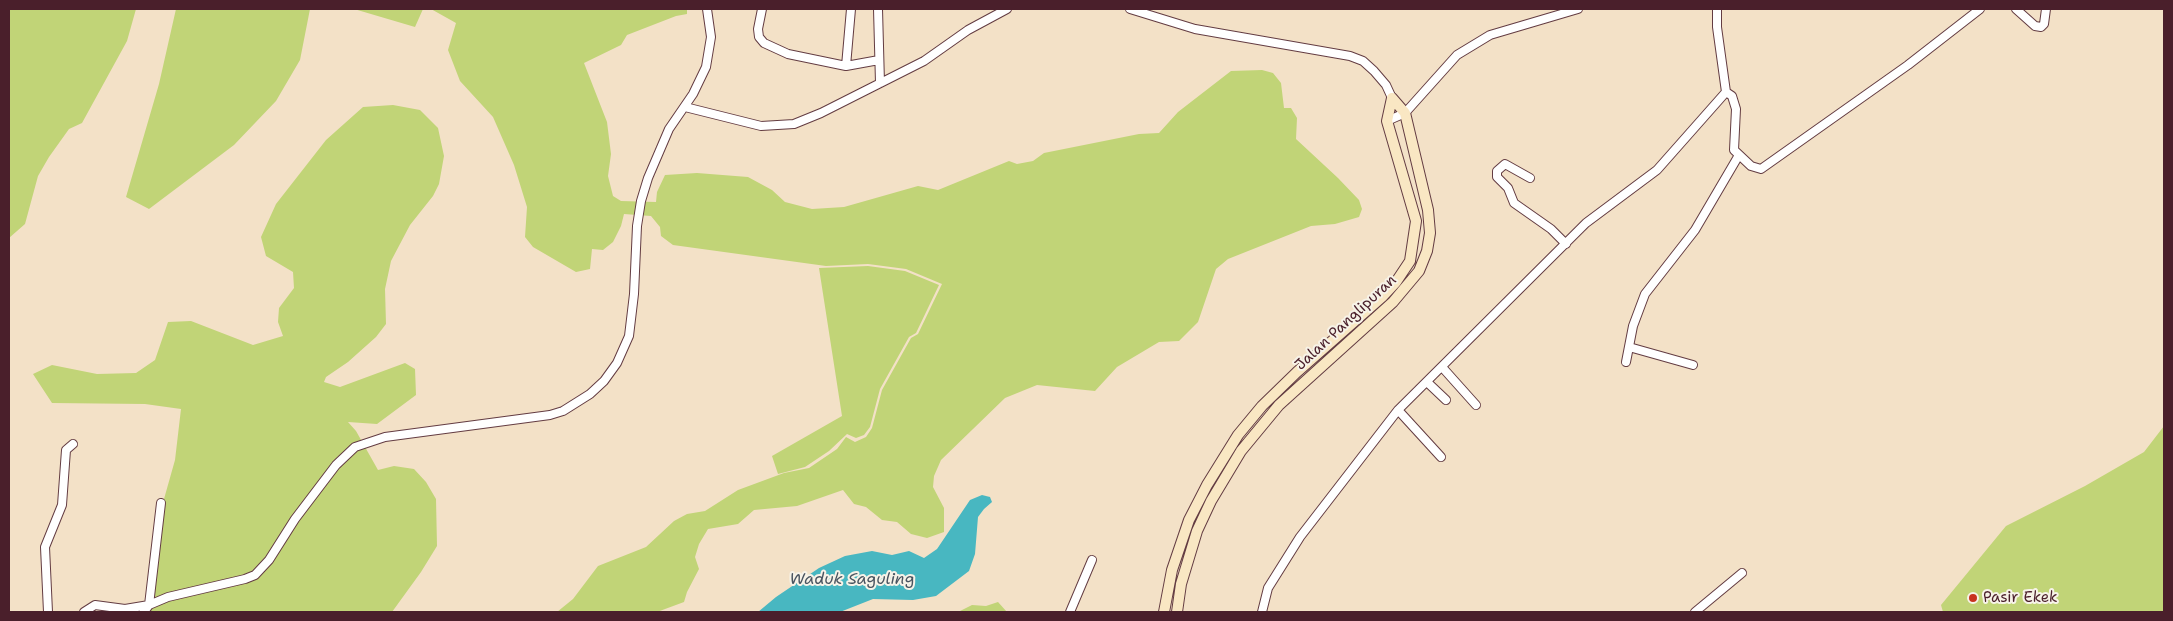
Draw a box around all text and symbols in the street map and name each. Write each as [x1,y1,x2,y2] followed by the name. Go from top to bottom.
[1292,271,1400,375] street label: Jalan Panglipuran
[790,570,914,590] water label: Waduk Saguling
[1983,589,2058,607] place label: Pasir Ekek
[1967,592,1979,604] marker: Pasir Ekek

